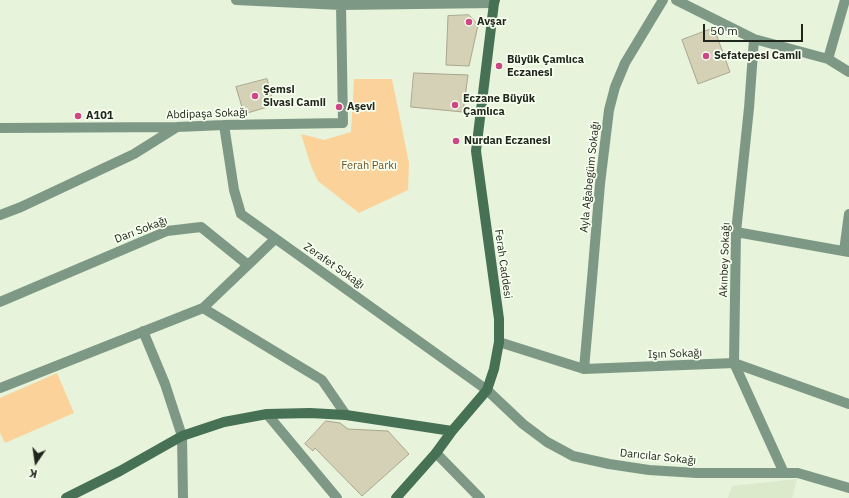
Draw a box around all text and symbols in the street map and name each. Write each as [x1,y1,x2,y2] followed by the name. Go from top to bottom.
[477,15,506,29] place label: Avşar
[705,16,805,42] scale bar
[464,17,474,27] marker: Avşar
[710,23,738,38] text: 50 m
[714,49,801,63] place label: Sefatepesi Camii
[701,51,711,61] marker: Sefatepesi Camii
[507,53,584,79] place label: Büyük Çamlıca Eczanesi
[494,61,504,71] marker: Büyük Çamlıca Eczanesi
[263,83,326,109] place label: Şemsi Sivasi Camii
[250,91,260,101] marker: Şemsi Sivasi Camii
[463,92,535,118] place label: Eczane Büyük Çamlıca
[347,100,375,114] place label: Aşevi
[450,100,460,110] marker: Eczane Büyük Çamlıca
[334,102,344,112] marker: Aşevi
[166,106,248,122] street label: Abdipaşa Sokağı
[86,109,113,123] place label: A101
[73,111,83,121] marker: A101
[578,121,602,233] street label: Ayla Ağabegüm Sokağı
[464,134,551,148] place label: Nurdan Eczanesi
[451,136,461,146] marker: Nurdan Eczanesi
[341,159,397,173] park label: Ferah Parkı
[113,214,169,246] street label: Darı Sokağı
[717,222,733,298] street label: Akınbey Sokağı
[492,228,514,300] street label: Ferah Caddesi
[301,240,367,292] street label: Zerafet Sokağı
[648,346,702,362] street label: Işın Sokağı
[16,442,56,482] north arrow
[619,446,697,468] street label: Darıcılar Sokağı
[28,466,39,481] text: K

